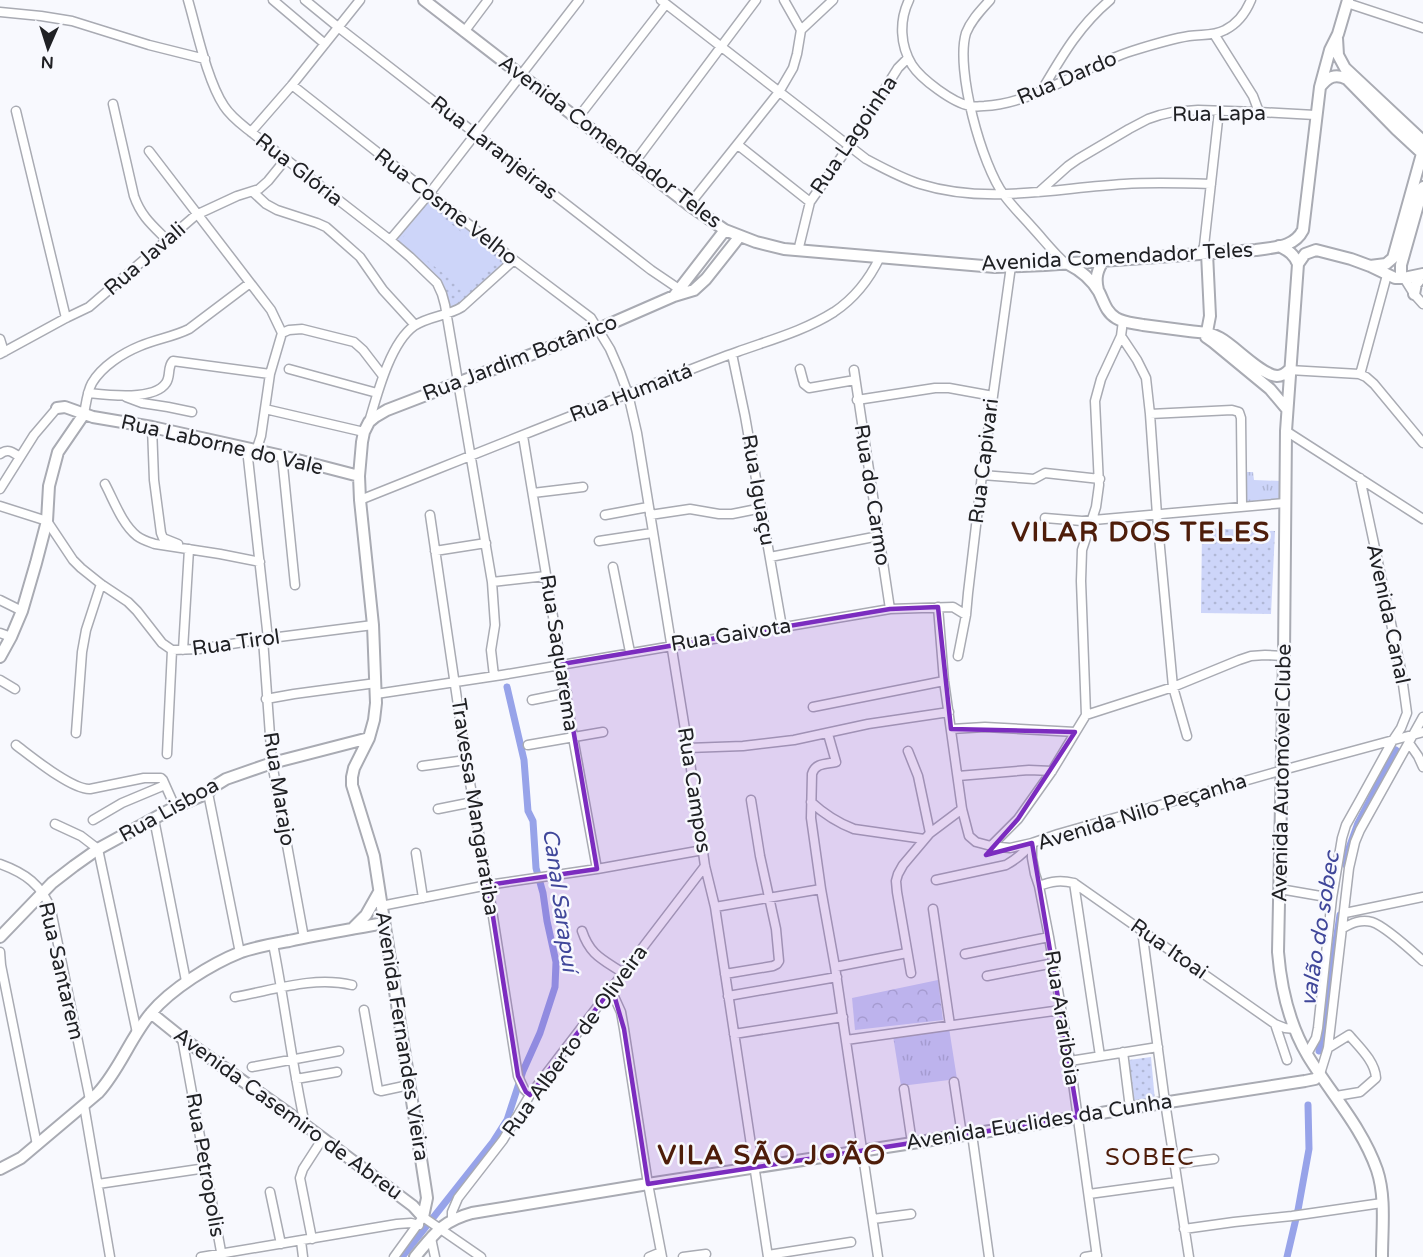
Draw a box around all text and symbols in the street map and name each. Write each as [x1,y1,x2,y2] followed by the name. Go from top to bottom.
[18,18,78,78] north arrow
[1013,46,1121,110] street label: Rua Dardo
[494,50,726,234] street label: Avenida Comendador Teles
[40,52,54,72] text: N
[805,71,903,199] street label: Rua Lagoinha
[426,91,562,205] street label: Rua Laranjeiras
[1172,101,1266,127] street label: Rua Lapa
[250,128,348,212] street label: Rua Glória
[369,143,523,271] street label: Rua Cosme Velho
[99,217,191,301] street label: Rua Javali
[980,237,1254,277] street label: Avenida Comendador Teles
[419,309,621,407] street label: Rua Jardim Botânico
[566,358,696,428] street label: Rua Humaitá
[964,397,1004,525] street label: Rua Capivari
[118,410,326,480] street label: Rua Laborne do Vale
[848,422,896,568] street label: Rua do Carmo
[736,432,780,548] street label: Rua Iguaçu
[1011,516,1271,549] district label: VILAR DOS TELES
[1361,542,1415,686] street label: Avenida Canal
[534,573,584,733] street label: Rua Saquarema
[669,613,793,657] street label: Rua Gaivota
[190,624,282,662] street label: Rua Tirol
[1267,644,1297,902] street label: Avenida Automóvel Clube
[445,697,505,917] street label: Travessa Mangaratiba
[672,725,716,855] street label: Rua Campos
[258,730,300,848] street label: Rua Marajo
[1034,768,1250,856] street label: Avenida Nilo Peçanha
[115,772,223,848] street label: Rua Lisboa
[537,827,583,977] water label: Canal Sarapuí
[1295,848,1345,1008] water label: valão do sobec
[33,899,89,1043] street label: Rua Santarem
[370,909,434,1163] street label: Avenida Fernandes Vieira
[1126,913,1212,985] street label: Rua Itoai
[497,940,653,1142] street label: Rua Alberto de Oliveira
[1039,949,1085,1087] street label: Rua Arariboia
[169,1022,407,1206] street label: Avenida Casemiro de Abreu
[904,1089,1174,1155] street label: Avenida Euclides da Cunha
[180,1091,230,1239] street label: Rua Petropolis
[657,1139,887,1172] district label: VILA SÃO JOÃO
[1105,1143,1195,1172] district label: SOBEC

